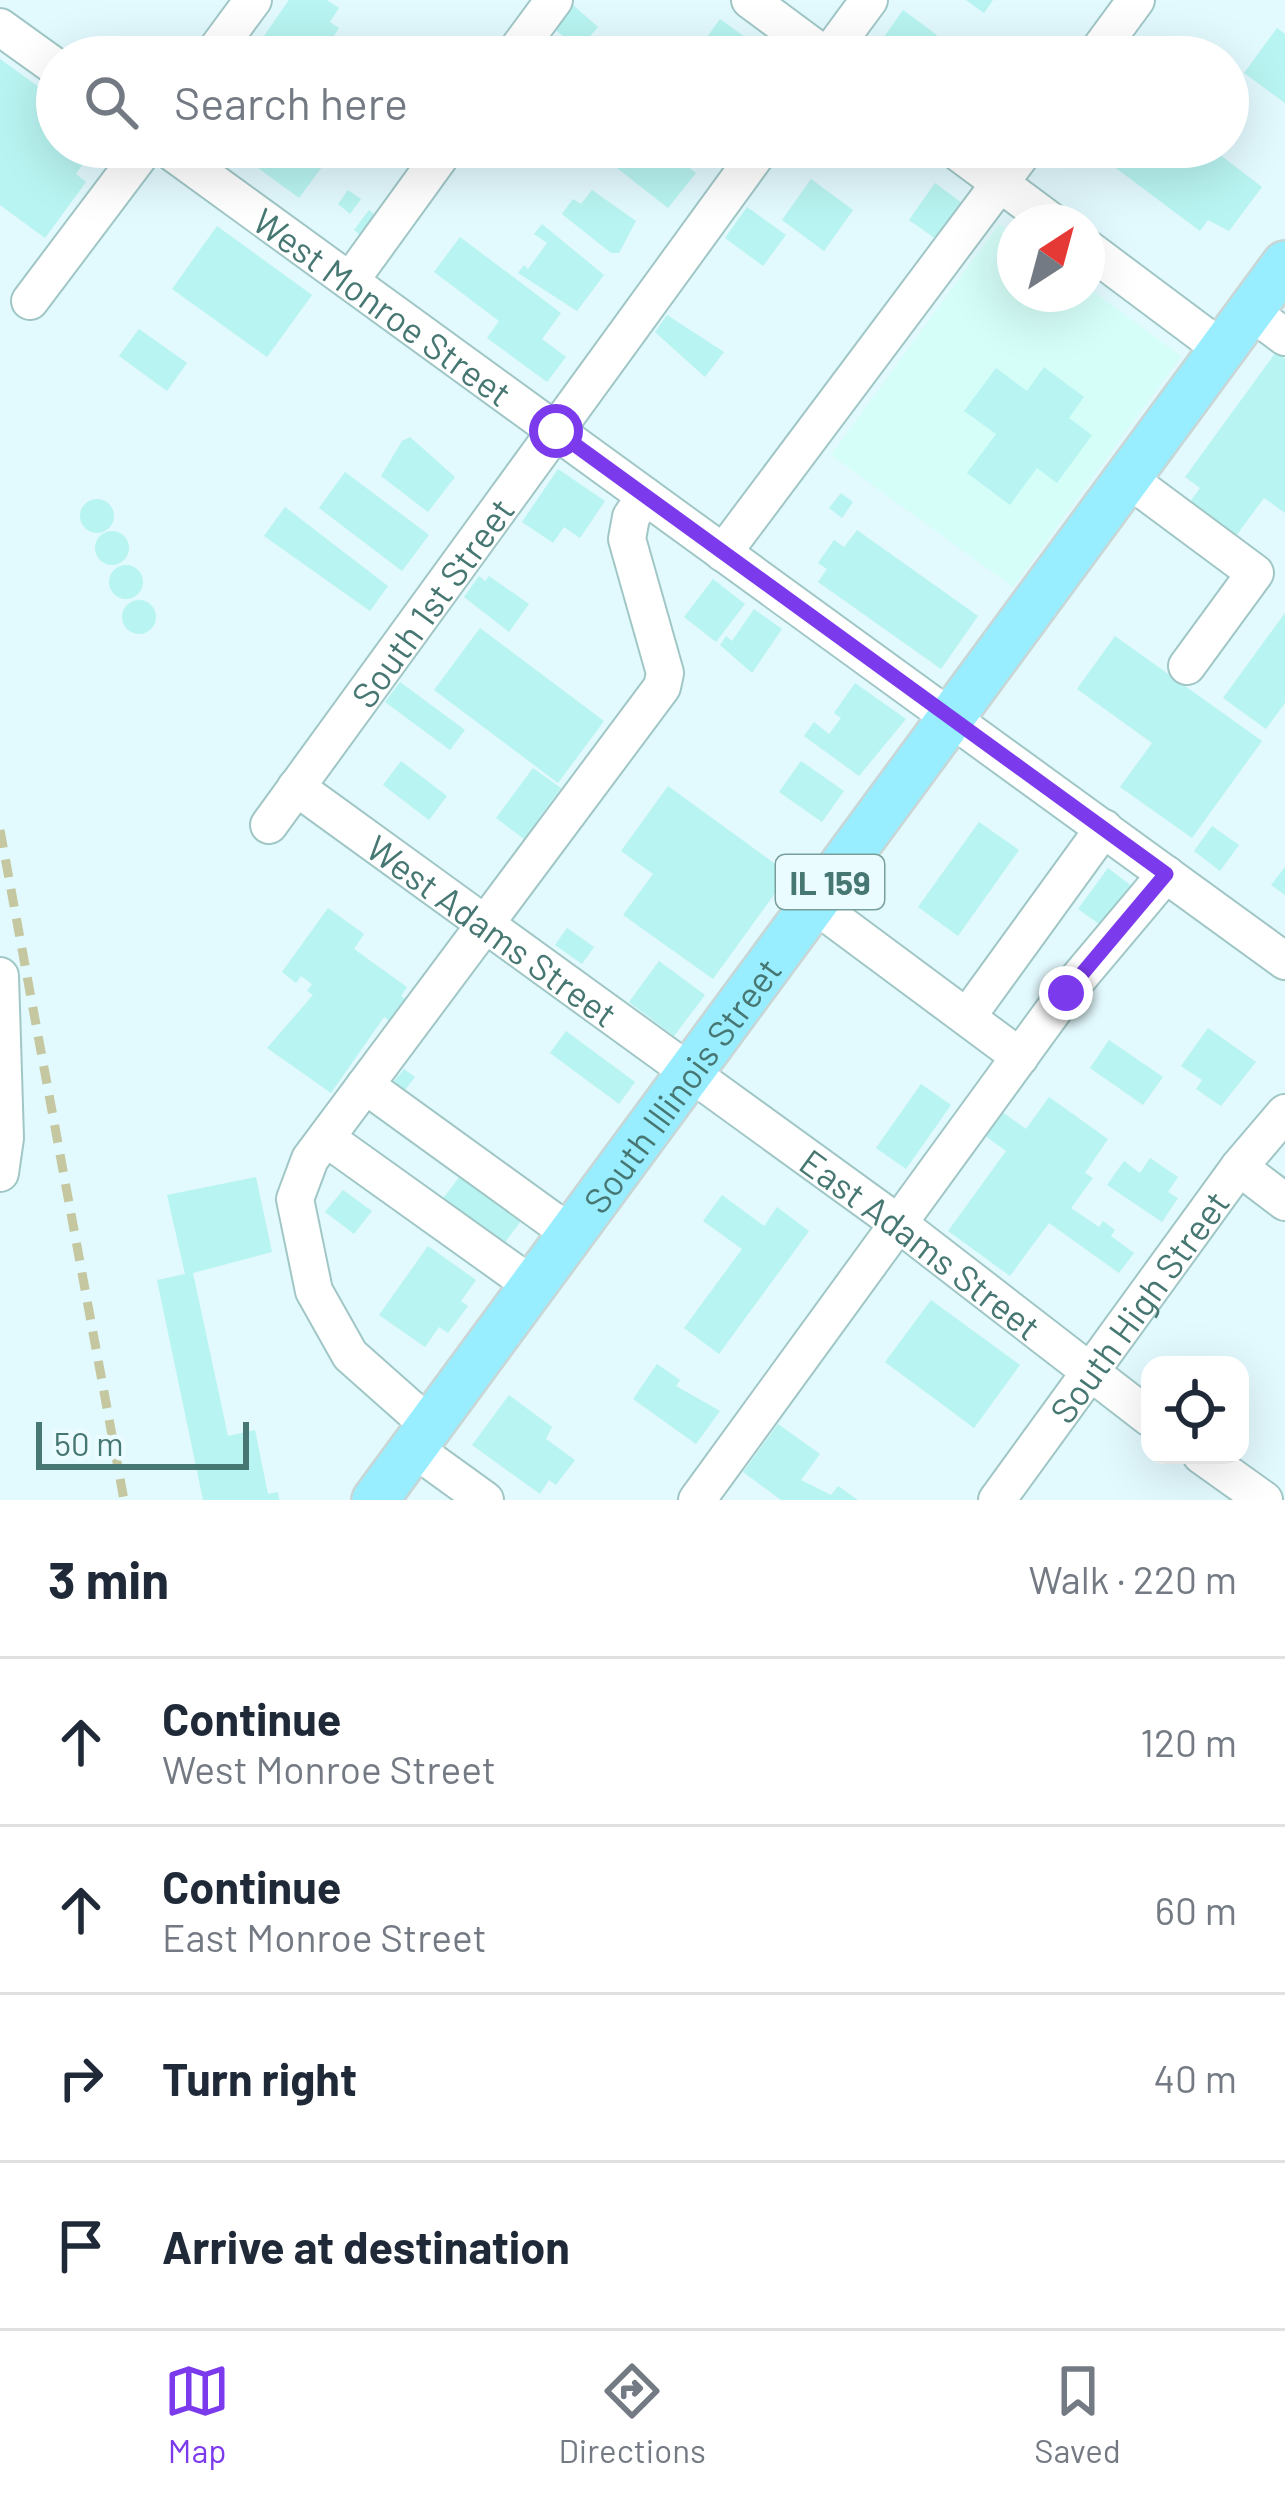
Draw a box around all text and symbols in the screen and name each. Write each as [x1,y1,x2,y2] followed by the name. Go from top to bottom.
[36,36,1249,168] search box
[78,69,144,135] icon: search
[174,75,408,129] text: Search here
[246,198,521,414] street label: West Monroe Street
[997,204,1105,312] north arrow
[529,404,583,458] route start
[341,489,522,715] street label: South 1st Street
[359,825,626,1035] street label: West Adams Street
[776,855,884,909] road number: IL 159
[573,949,789,1220] street label: South Illinois Street
[1039,966,1093,1020] route end
[793,1139,1050,1348] street label: East Adams Street
[1039,1181,1237,1430] street label: South High Street
[1141,1356,1249,1464] map controls
[1141,1356,1249,1464] button: locate
[36,1416,249,1469] scale bar
[54,1423,124,1463] text: 50 m
[48,1548,169,1609] text: 3 min
[1028,1555,1237,1602] text: Walk · 220 m
[162,1691,341,1745] text: Continue
[48,1709,114,1775] icon: ahead
[1140,1718,1237,1765] text: 120 m
[162,1745,496,1792] text: West Monroe Street
[162,1859,341,1913] text: Continue
[48,1877,114,1943] icon: ahead
[1155,1886,1237,1933] text: 60 m
[162,1913,487,1960] text: East Monroe Street
[48,2045,114,2111] icon: right
[162,2051,357,2105] text: Turn right
[1153,2054,1237,2101] text: 40 m
[48,2213,114,2279] icon: arrive
[162,2219,570,2273] text: Arrive at destination
[164,2358,230,2470] tab: Map
[558,2358,706,2470] tab: Directions
[1034,2358,1121,2470] tab: Saved

